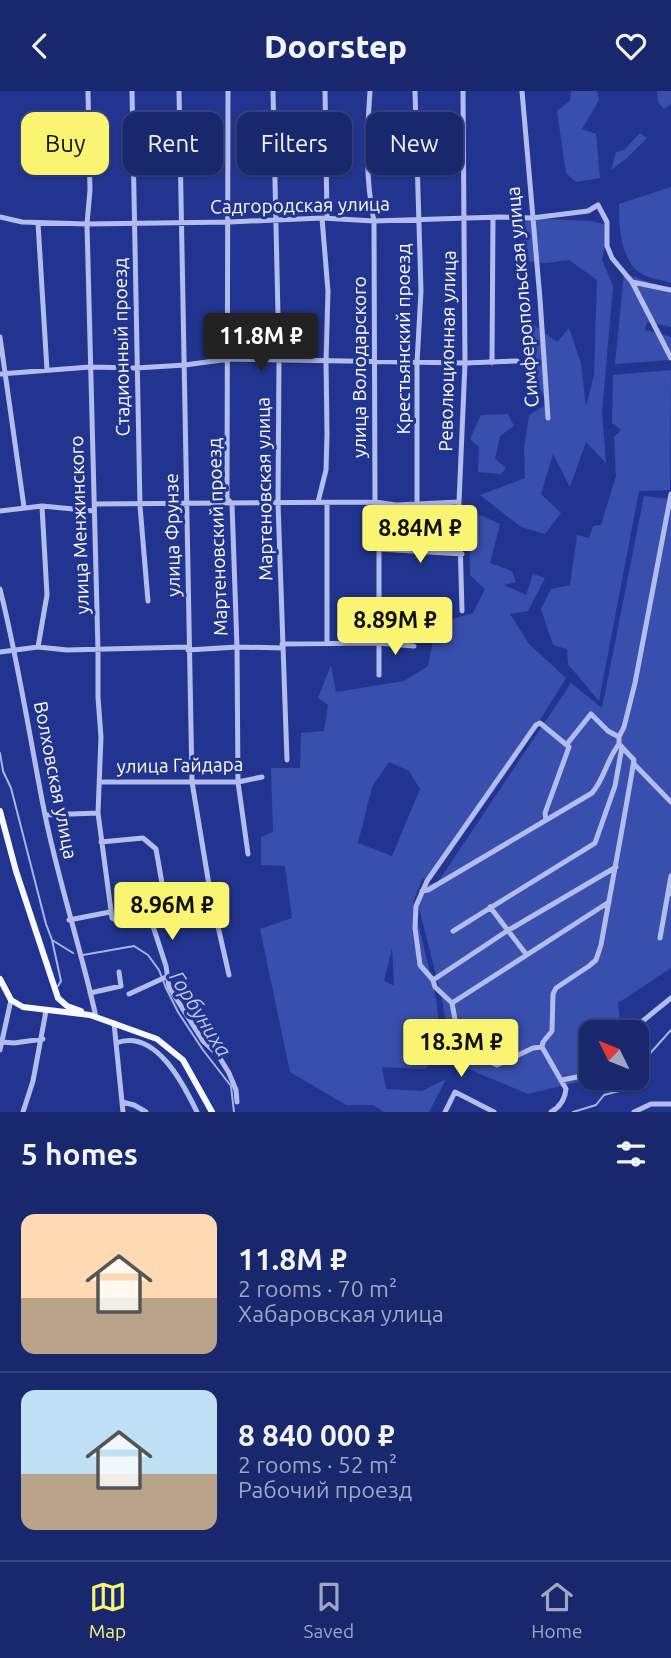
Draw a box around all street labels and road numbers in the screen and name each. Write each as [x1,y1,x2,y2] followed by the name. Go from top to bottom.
[501,186,543,408] street label: Симферопольская улица
[210,192,390,218] street label: Садгородская улица
[392,243,414,435] street label: Крестьянский проезд
[434,250,460,452] street label: Революционная улица
[108,257,134,437] street label: Стадионный проезд
[348,276,370,458] street label: улица Володарского
[251,397,277,581] street label: Мартеновская улица
[65,435,93,615] street label: улица Менжинского
[203,438,231,636] street label: Мартеновский проезд
[160,473,184,597] street label: улица Фрунзе
[30,699,82,861] street label: Волховская улица
[116,753,244,777] street label: улица Гайдара

